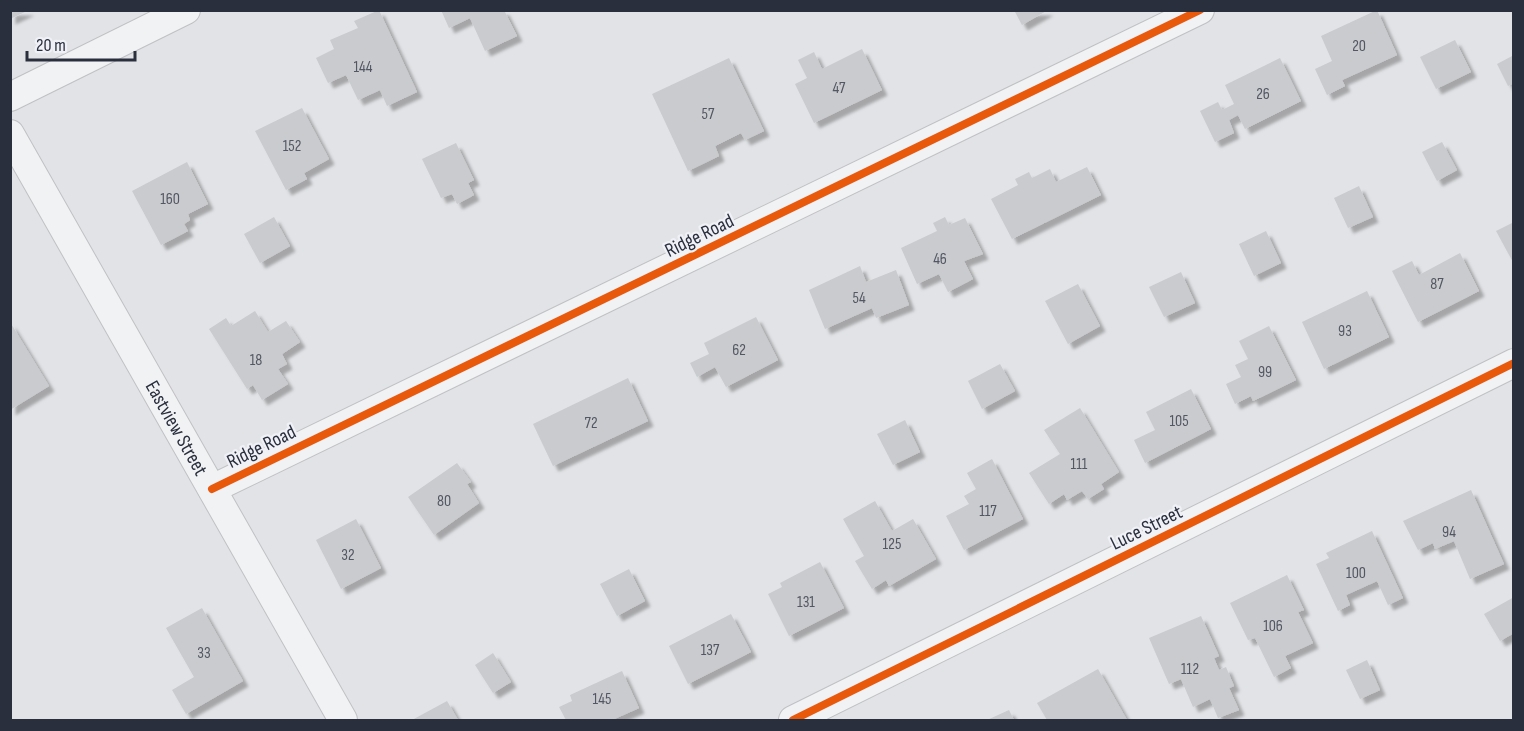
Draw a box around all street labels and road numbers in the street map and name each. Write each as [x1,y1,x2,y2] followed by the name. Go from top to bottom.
[661,209,738,263] street label: Ridge Road
[140,377,213,480] street label: Eastview Street
[223,420,300,474] street label: Ridge Road
[1107,500,1186,556] street label: Luce Street

